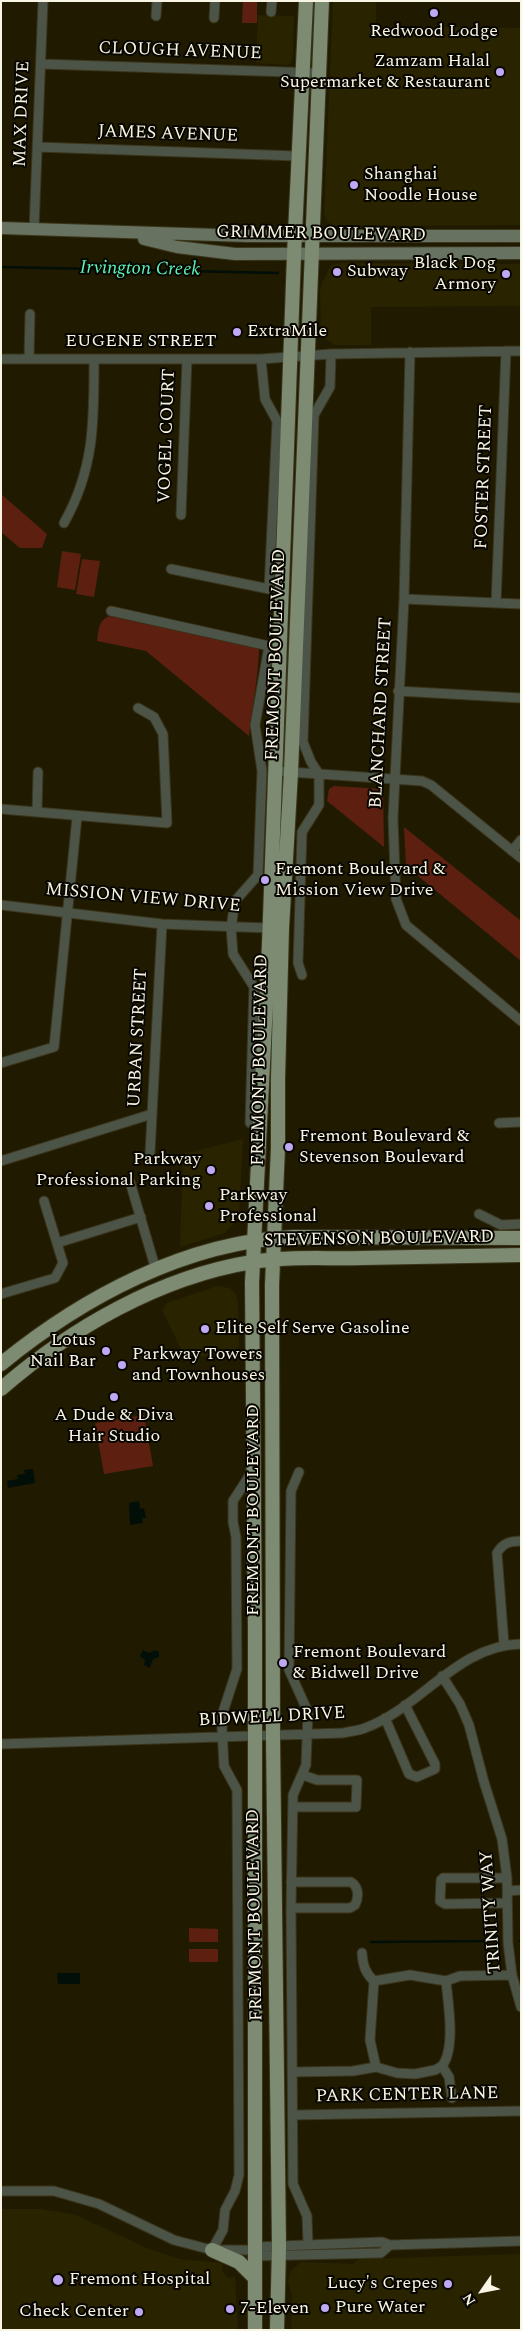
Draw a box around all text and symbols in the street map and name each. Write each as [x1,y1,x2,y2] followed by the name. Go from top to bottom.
[428,7,440,19] marker: Redwood Lodge
[370,21,498,43] place label: Redwood Lodge
[98,38,262,66] street label: CLOUGH AVENUE
[280,51,490,94] place label: Zamzam Halal Supermarket & Restaurant
[10,61,36,167] street label: MAX DRIVE
[494,66,506,78] marker: Zamzam Halal Supermarket & Restaurant
[98,122,238,148] street label: JAMES AVENUE
[364,164,477,206] place label: Shanghai Noodle House
[348,179,360,191] marker: Shanghai Noodle House
[216,222,426,248] street label: GRIMMER BOULEVARD
[414,253,496,296] place label: Black Dog Armory
[80,258,200,282] water label: Irvington Creek
[347,261,408,283] place label: Subway
[331,266,343,278] marker: Subway
[500,268,512,280] marker: Black Dog Armory
[247,321,327,343] place label: ExtraMile
[231,326,243,338] marker: ExtraMile
[65,331,217,353] street label: EUGENE STREET
[155,368,181,504] street label: VOGEL COURT
[472,404,498,550] street label: FOSTER STREET
[263,549,291,761] street label: FREMONT BOULEVARD
[366,617,398,809] street label: BLANCHARD STREET
[275,859,445,902] place label: Fremont Boulevard & Mission View Drive
[259,874,271,886] marker: Fremont Boulevard & Mission View Drive
[44,880,242,918] street label: MISSION VIEW DRIVE
[248,954,274,1166] street label: FREMONT BOULEVARD
[125,968,153,1108] street label: URBAN STREET
[299,1126,469,1168] place label: Fremont Boulevard & Stevenson Boulevard
[283,1141,295,1153] marker: Fremont Boulevard & Stevenson Boulevard
[36,1149,201,1192] place label: Parkway Professional Parking
[205,1164,217,1176] marker: Parkway Professional Parking
[219,1185,317,1228] place label: Parkway Professional
[203,1200,215,1212] marker: Parkway Professional
[264,1227,494,1253] street label: STEVENSON BOULEVARD
[215,1318,410,1340] place label: Elite Self Serve Gasoline
[199,1323,211,1335] marker: Elite Self Serve Gasoline
[30,1330,96,1372] place label: Lotus Nail Bar
[132,1344,265,1386] place label: Parkway Towers and Townhouses
[100,1345,112,1357] marker: Lotus Nail Bar
[116,1359,128,1371] marker: Parkway Towers and Townhouses
[108,1391,120,1403] marker: A Dude & Diva Hair Studio
[243,1404,265,1616] street label: FREMONT BOULEVARD
[54,1405,174,1448] place label: A Dude & Diva Hair Studio
[293,1642,446,1685] place label: Fremont Boulevard & Bidwell Drive
[277,1657,289,1669] marker: Fremont Boulevard & Bidwell Drive
[198,1703,346,1733] street label: BIDWELL DRIVE
[243,1809,269,2021] street label: FREMONT BOULEVARD
[477,1850,507,1974] street label: TRINITY WAY
[315,2084,499,2108] street label: PARK CENTER LANE
[457,2266,507,2316] north arrow
[69,2269,210,2291] place label: Fremont Hospital
[51,2273,65,2287] marker: Fremont Hospital
[327,2273,438,2295] place label: Lucy's Crepes
[442,2278,454,2290] marker: Lucy's Crepes
[457,2289,481,2310] text: N
[335,2297,425,2319] place label: Pure Water
[240,2298,309,2320] place label: 7-Eleven
[19,2301,129,2323] place label: Check Center
[319,2302,331,2314] marker: Pure Water
[224,2303,236,2315] marker: 7-Eleven
[133,2306,145,2318] marker: Check Center

